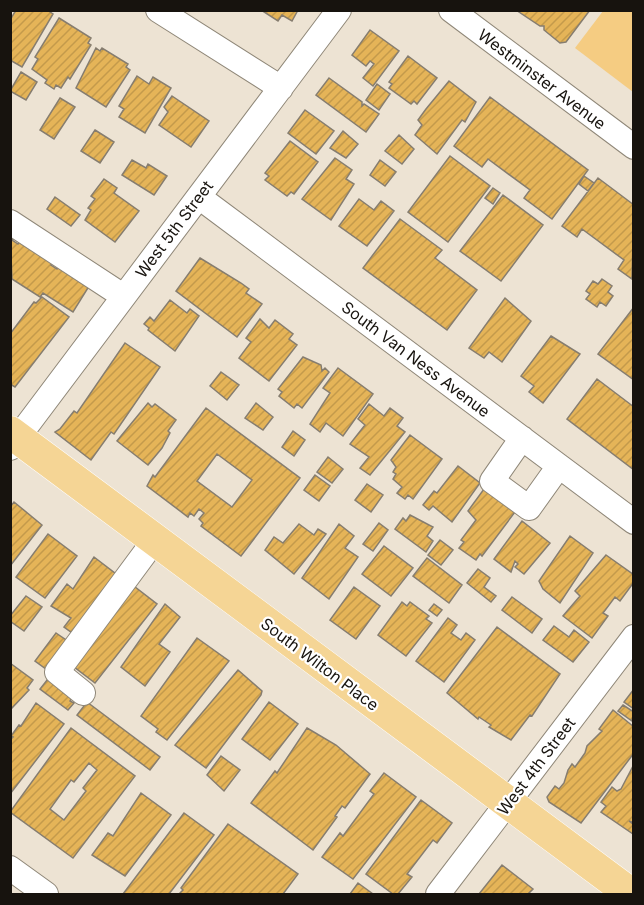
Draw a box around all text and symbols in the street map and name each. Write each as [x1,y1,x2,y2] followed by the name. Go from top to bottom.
[474,24,610,134] street label: Westminster Avenue
[131,176,217,282] street label: West 5th Street
[338,297,494,421] street label: South Van Ness Avenue
[257,613,383,715] street label: South Wilton Place
[493,713,579,819] street label: West 4th Street

